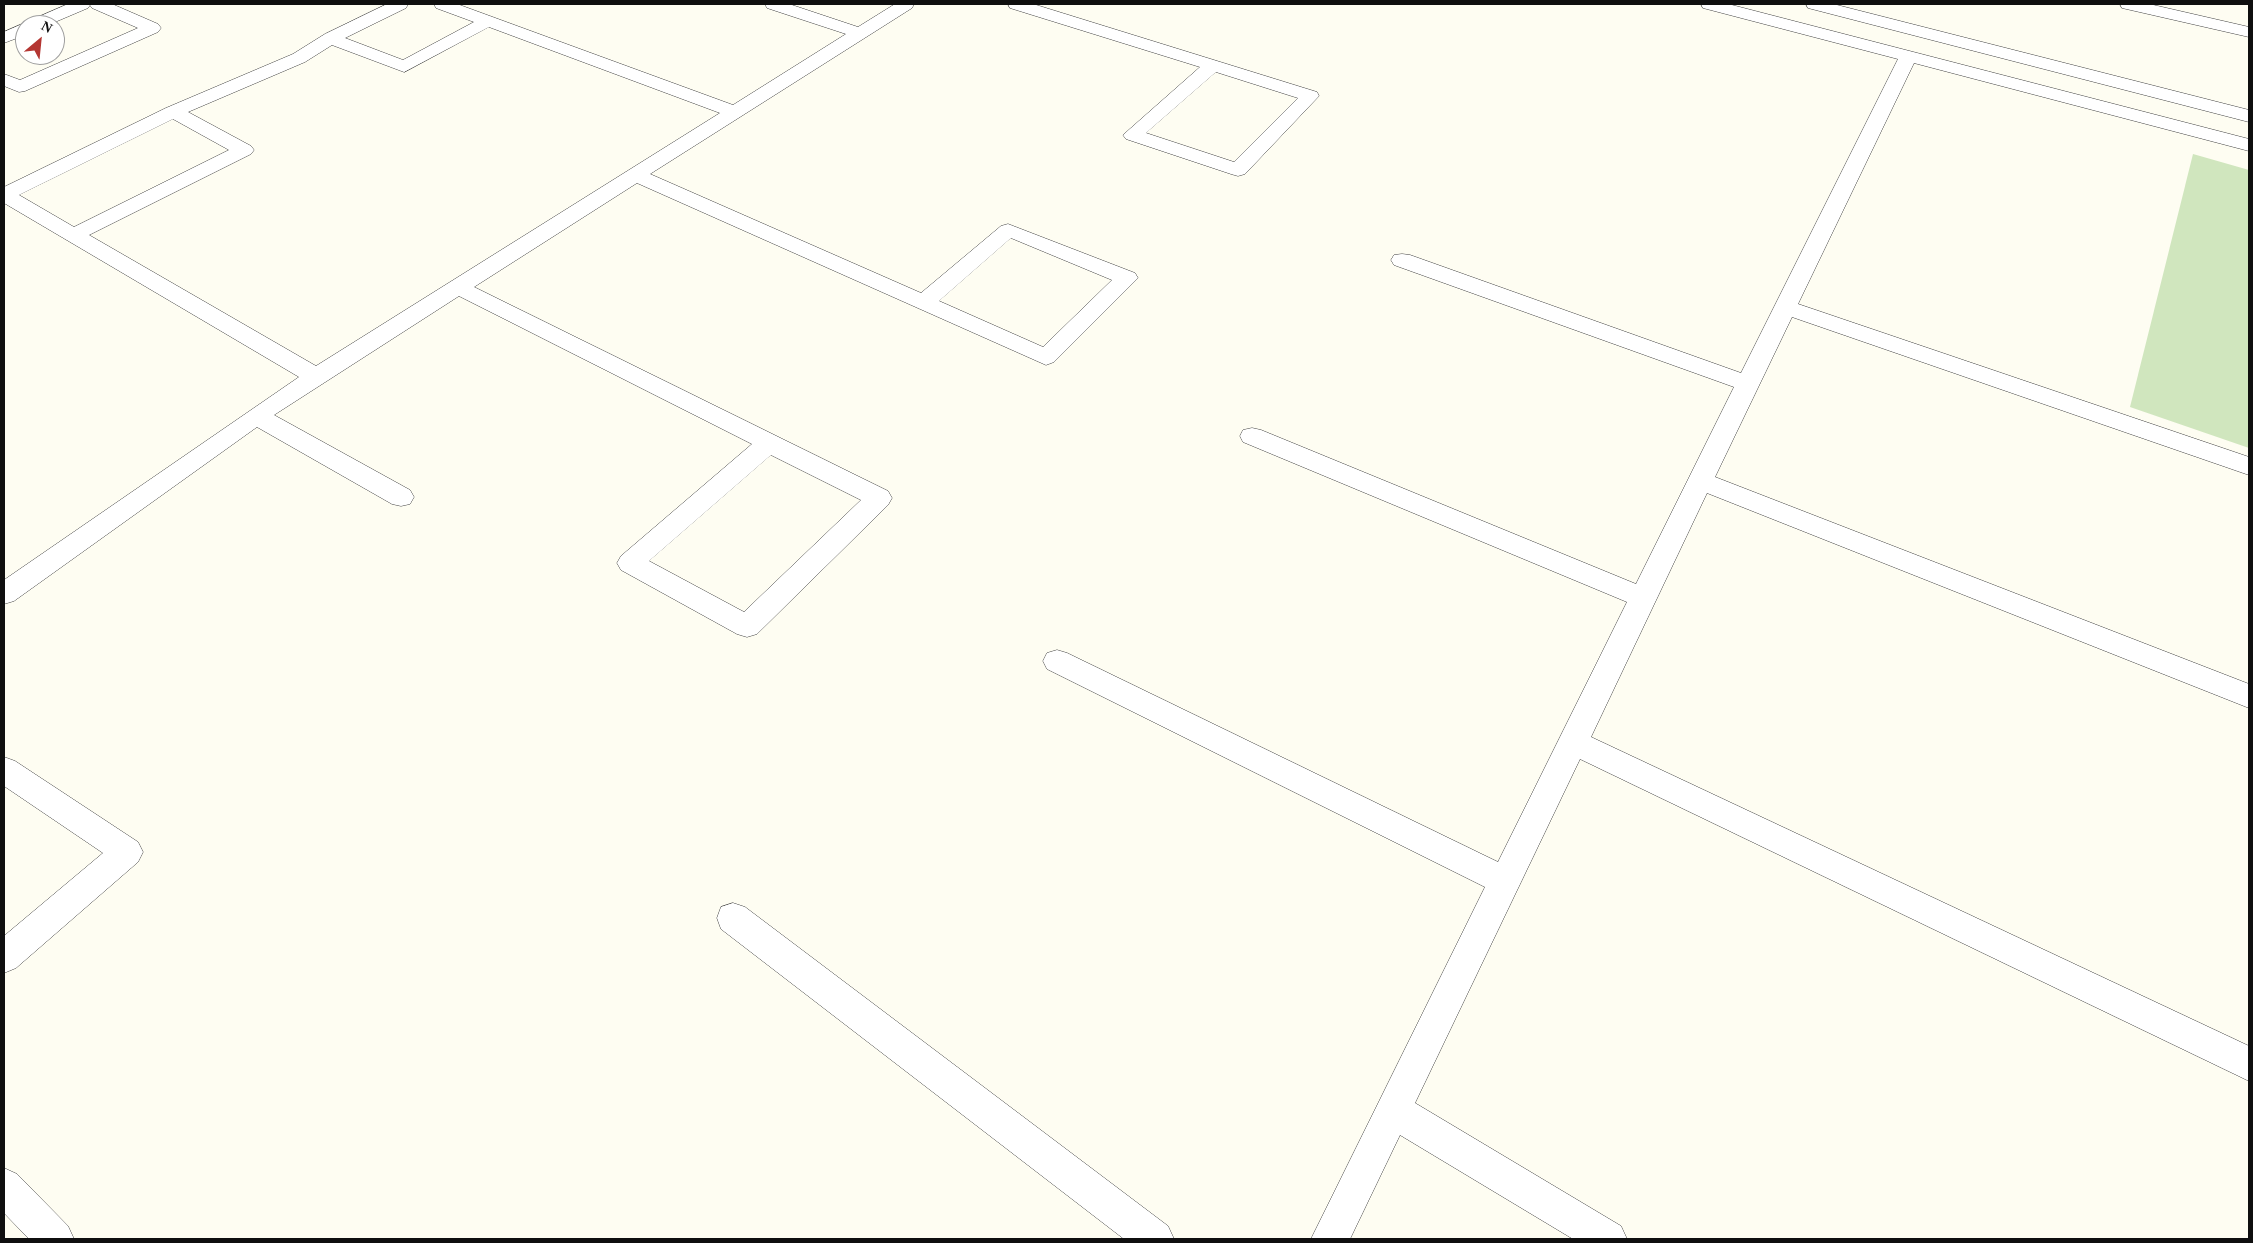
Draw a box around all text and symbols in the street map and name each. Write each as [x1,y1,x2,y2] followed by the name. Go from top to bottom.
[15,15,65,65] north arrow
[39,18,55,36] text: N

